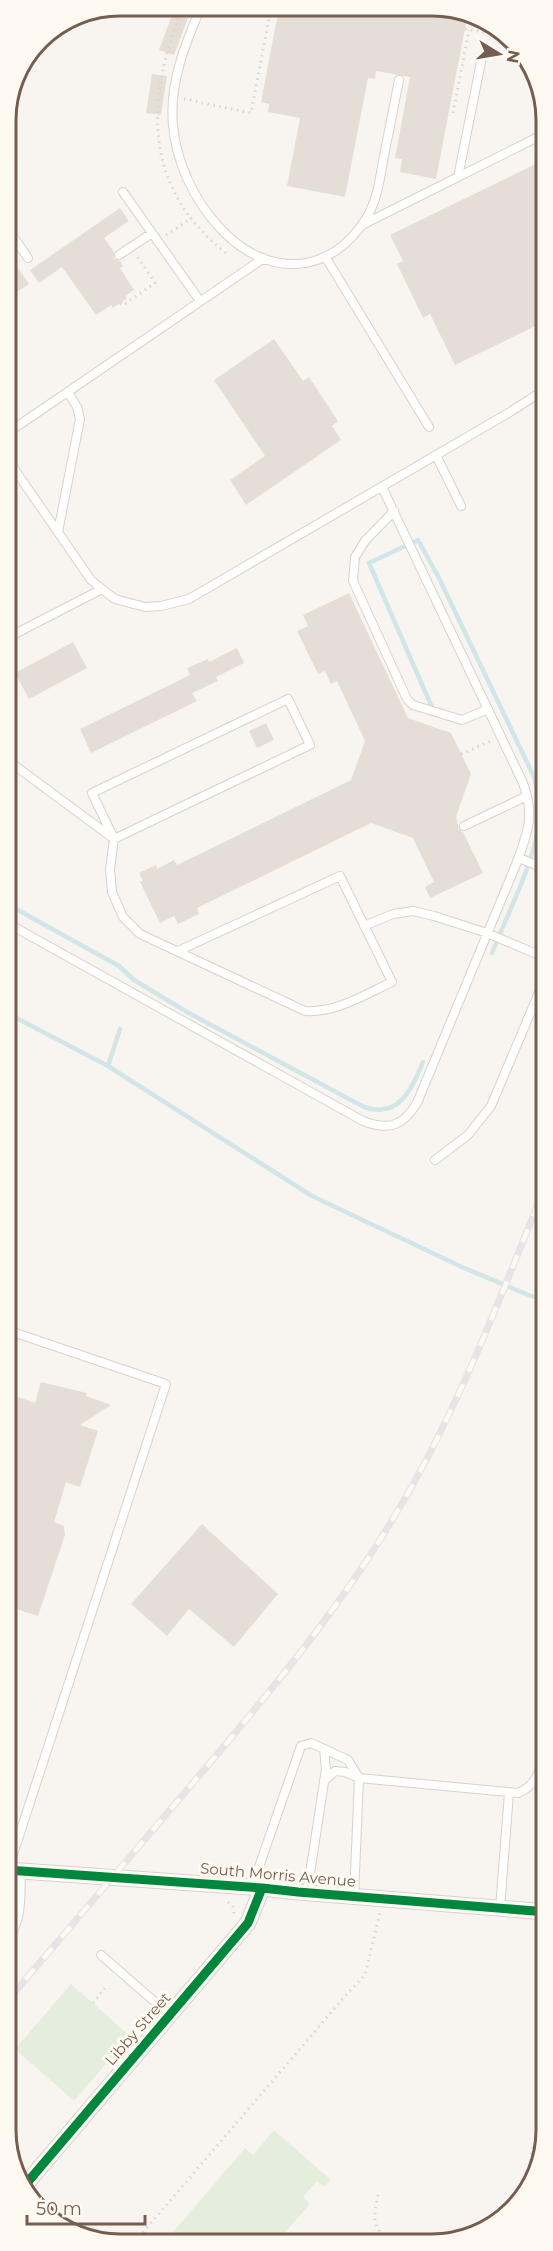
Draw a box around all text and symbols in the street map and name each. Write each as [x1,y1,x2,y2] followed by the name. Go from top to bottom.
[469,24,529,84] north arrow
[503,49,524,65] text: N
[199,1858,357,1891] street label: South Morris Avenue
[101,1988,174,2069] street label: Libby Street
[27,2188,146,2226] scale bar
[36,2198,82,2220] text: 50 m

